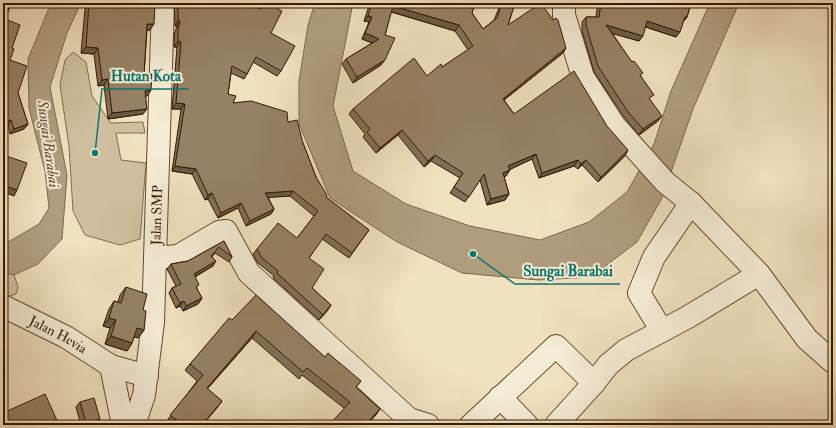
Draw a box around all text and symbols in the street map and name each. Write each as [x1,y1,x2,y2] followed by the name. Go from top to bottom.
[102,62,189,89] callout: Hutan Kota
[111,67,182,86] text: Hutan Kota
[32,98,64,189] water label: Sungai Barabai
[147,185,166,247] street label: Jalan SMP
[515,257,620,284] callout: Sungai Barabai
[523,262,613,282] text: Sungai Barabai
[26,311,91,357] street label: Jalan Hevia

